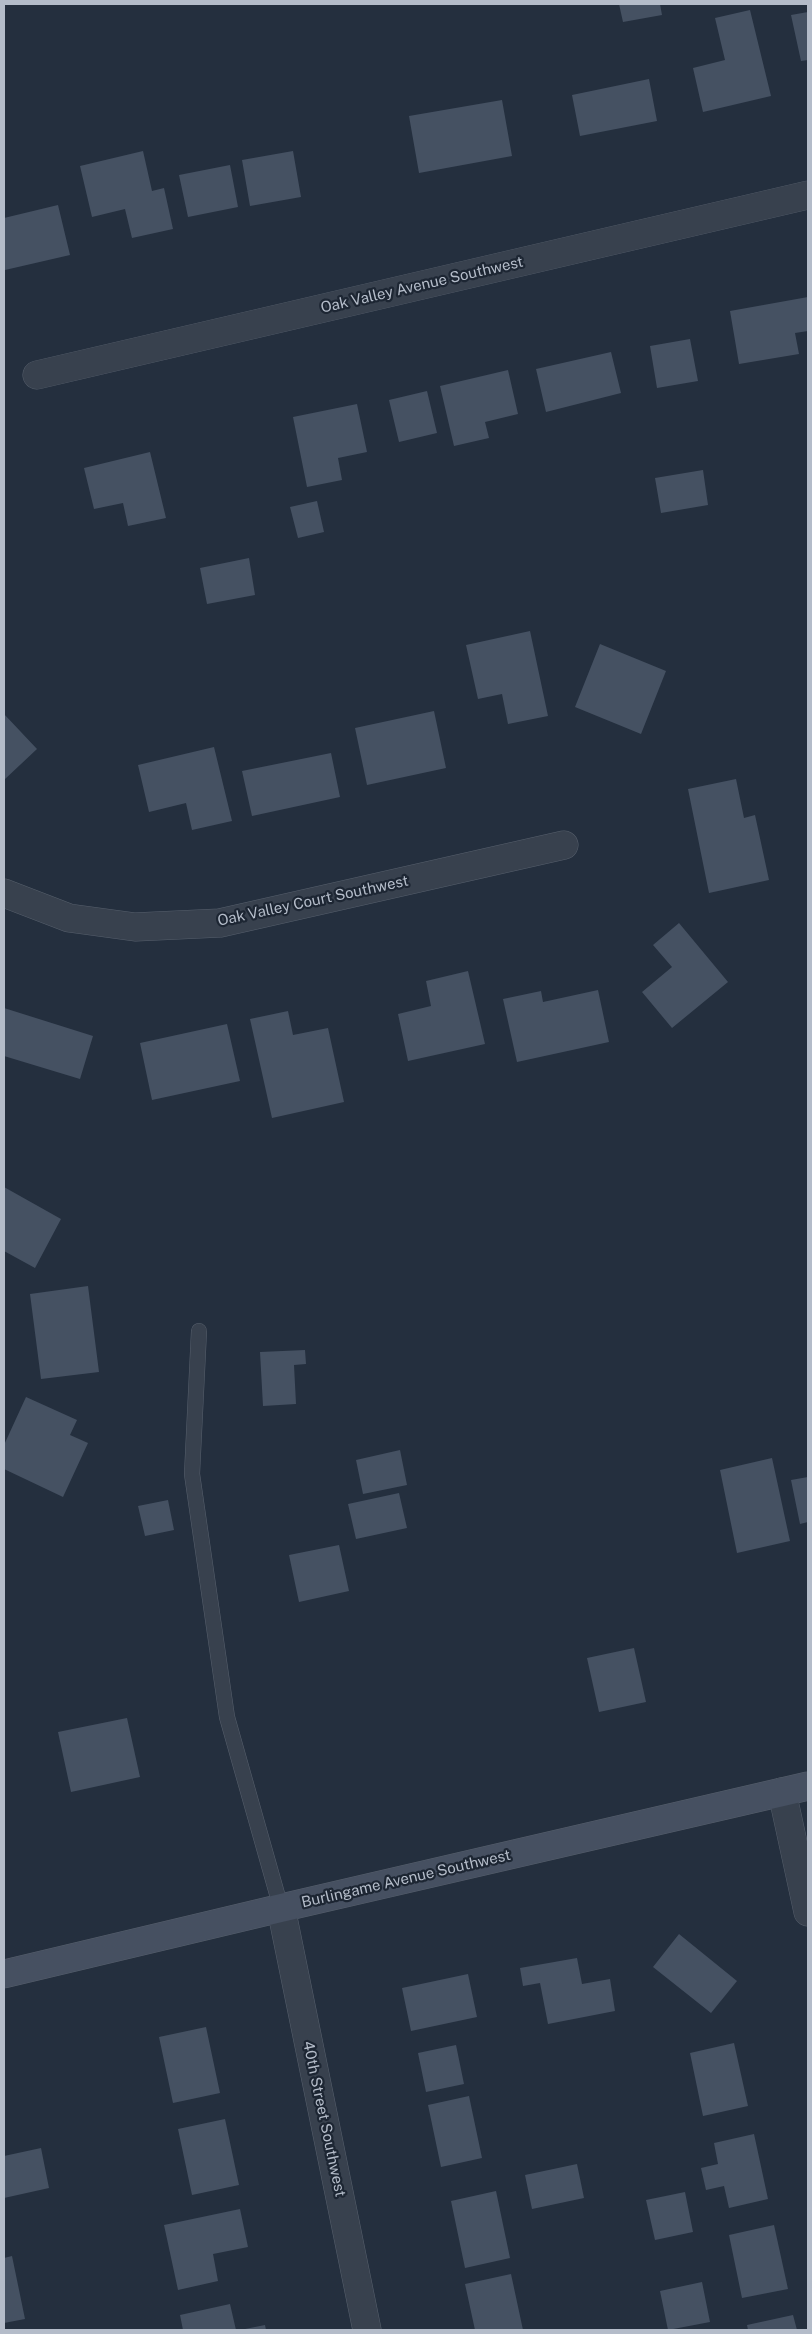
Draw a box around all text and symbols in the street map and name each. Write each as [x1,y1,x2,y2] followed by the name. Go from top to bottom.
[319,253,525,317] street label: Oak Valley Avenue Southwest
[216,872,410,930] street label: Oak Valley Court Southwest
[300,1846,512,1912] street label: Burlingame Avenue Southwest
[299,2039,349,2199] street label: 40th Street Southwest

